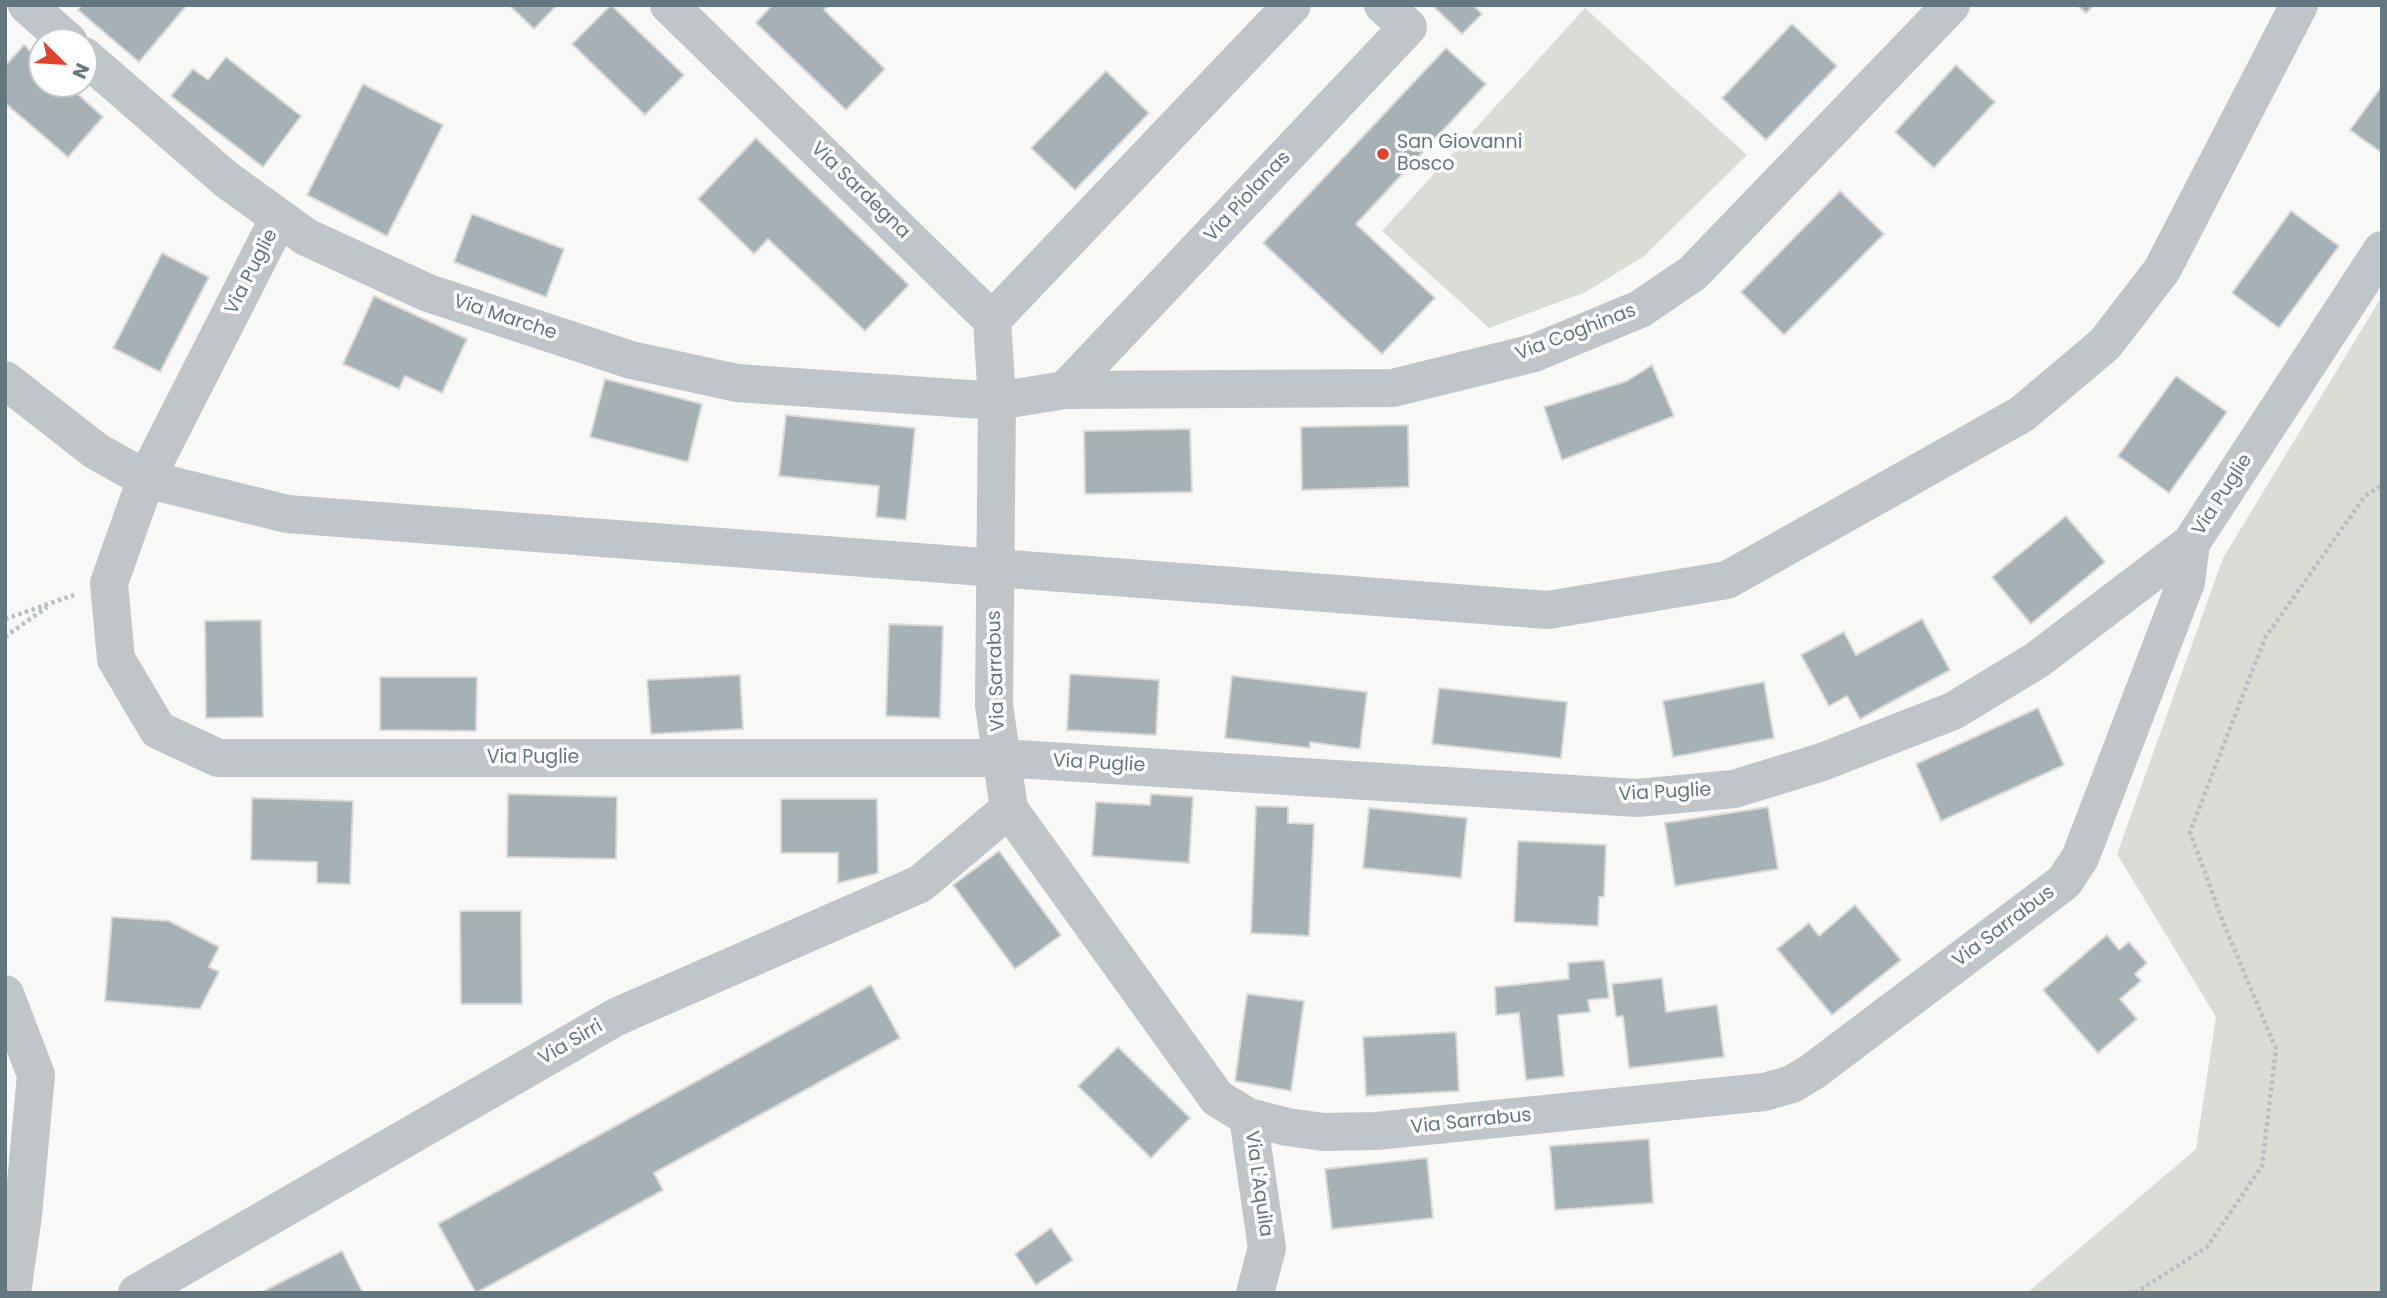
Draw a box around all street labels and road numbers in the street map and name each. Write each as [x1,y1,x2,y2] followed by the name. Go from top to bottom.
[806,138,914,244] street label: Via Sardegna
[1200,147,1296,247] street label: Via Piolanas
[221,226,283,318] street label: Via Puglie
[451,291,559,345] street label: Via Marche
[1513,300,1639,366] street label: Via Coghinas
[2188,450,2258,540] street label: Via Puglie
[983,610,1011,732] street label: Via Sarrabus
[487,747,579,769] street label: Via Puglie
[1052,750,1146,778] street label: Via Puglie
[1618,779,1712,807] street label: Via Puglie
[1949,881,2059,973] street label: Via Sarrabus
[535,1016,607,1070] street label: Via Sirri
[1409,1104,1533,1140] street label: Via Sarrabus
[1239,1130,1277,1238] street label: Via L'Aquila

